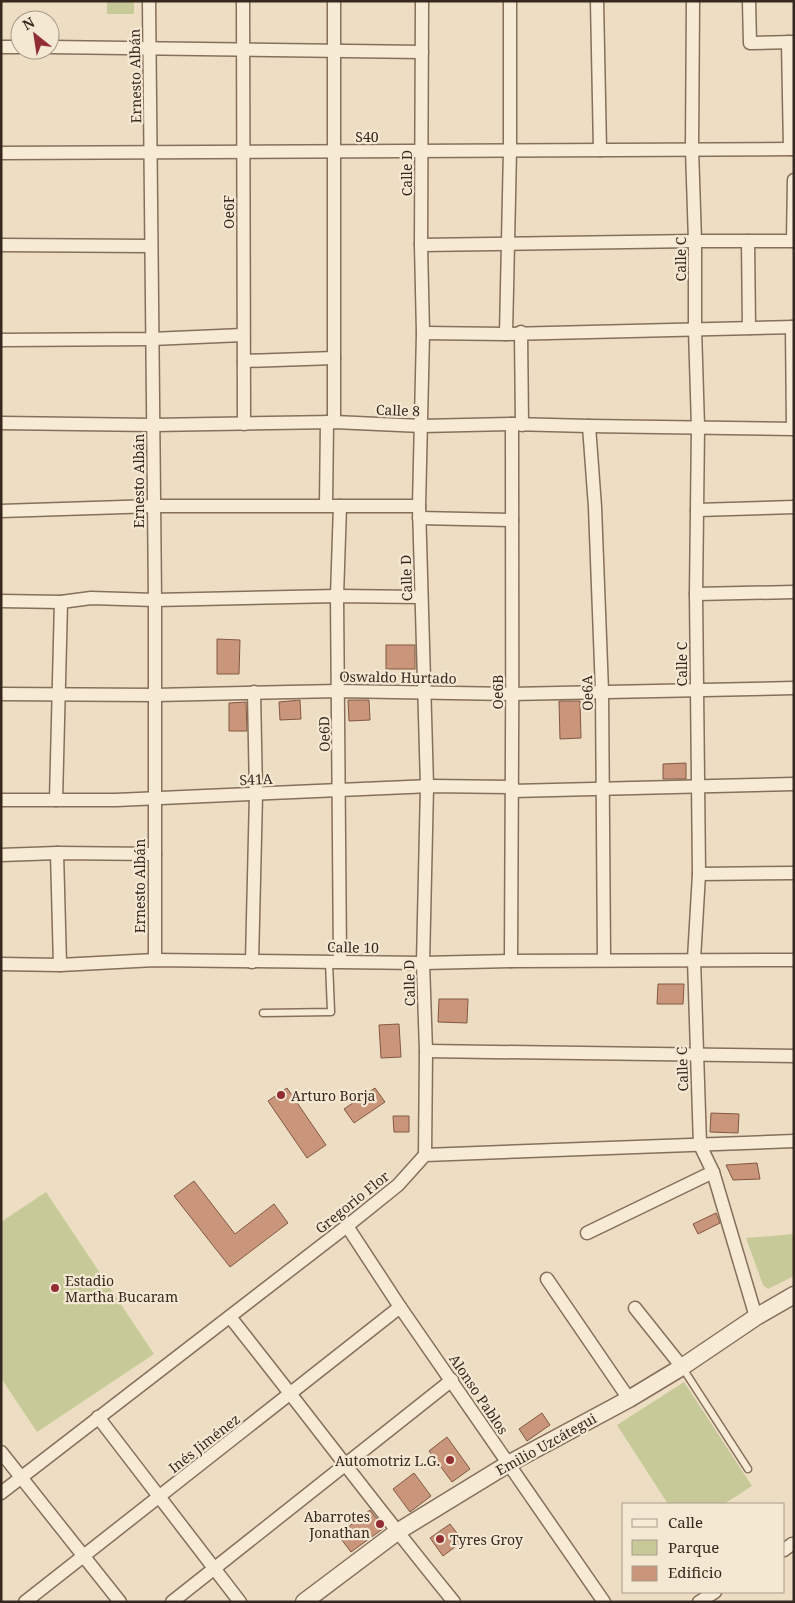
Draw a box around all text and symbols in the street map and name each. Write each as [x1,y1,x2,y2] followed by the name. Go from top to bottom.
[10,10,60,60] north arrow
[19,12,38,34] text: N
[125,29,145,123] street label: Ernesto Albán
[355,127,379,146] street label: S40
[397,150,416,196] street label: Calle D
[219,195,238,229] street label: Oe6F
[671,236,690,281] street label: Calle C
[376,400,421,420] street label: Calle 8
[129,434,148,528] street label: Ernesto Albán
[396,554,416,602] street label: Calle D
[672,641,691,686] street label: Calle C
[339,666,457,688] street label: Oswaldo Hurtado
[488,675,507,709] street label: Oe6B
[577,675,597,711] street label: Oe6A
[314,716,334,752] street label: Oe6D
[239,769,273,789] street label: S41A
[130,839,149,933] street label: Ernesto Albán
[327,937,379,957] street label: Calle 10
[399,960,419,1006] street label: Calle D
[672,1046,692,1092] street label: Calle C
[291,1086,376,1105] place label: Arturo Borja
[275,1089,287,1101] marker: Arturo Borja
[311,1166,393,1238] street label: Gregorio Flor
[65,1271,178,1306] place label: Estadio Martha Bucaram
[49,1282,61,1294] marker: Estadio Martha Bucaram
[445,1350,513,1438] street label: Alonso Pablos
[492,1408,600,1480] street label: Emilio Uzcátegui
[164,1409,244,1477] street label: Inés Jiménez
[335,1451,440,1470] place label: Automotriz L.G.
[444,1454,456,1466] marker: Automotriz L.G.
[622,1503,785,1593] legend
[304,1507,370,1542] place label: Abarrotes Jonathan
[668,1512,703,1532] text: Calle
[374,1518,386,1530] marker: Abarrotes Jonathan
[450,1530,523,1549] place label: Tyres Groy
[434,1533,446,1545] marker: Tyres Groy
[668,1537,719,1557] text: Parque
[668,1562,722,1582] text: Edificio

